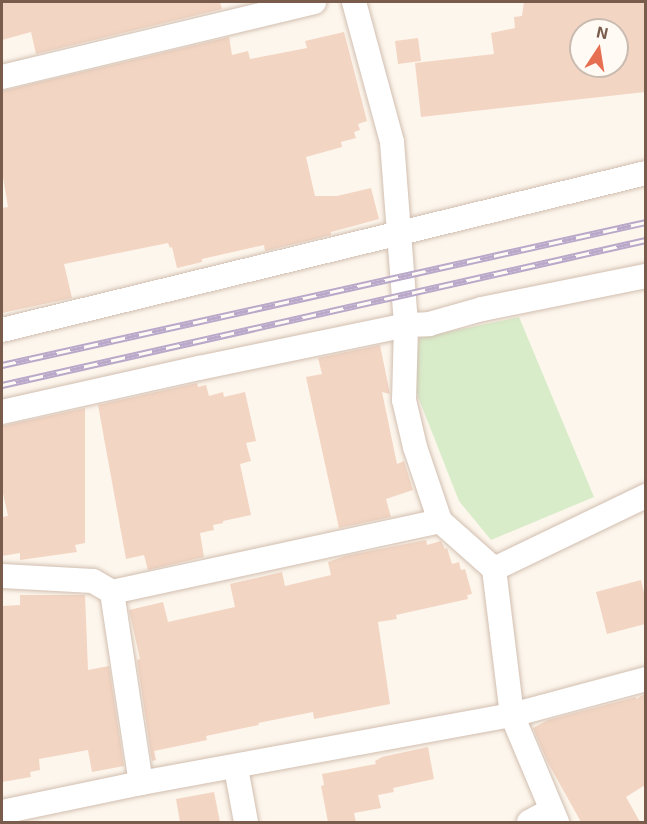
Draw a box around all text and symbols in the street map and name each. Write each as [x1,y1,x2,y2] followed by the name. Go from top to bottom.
[569,18,629,78] north arrow
[595,21,610,42] text: N

